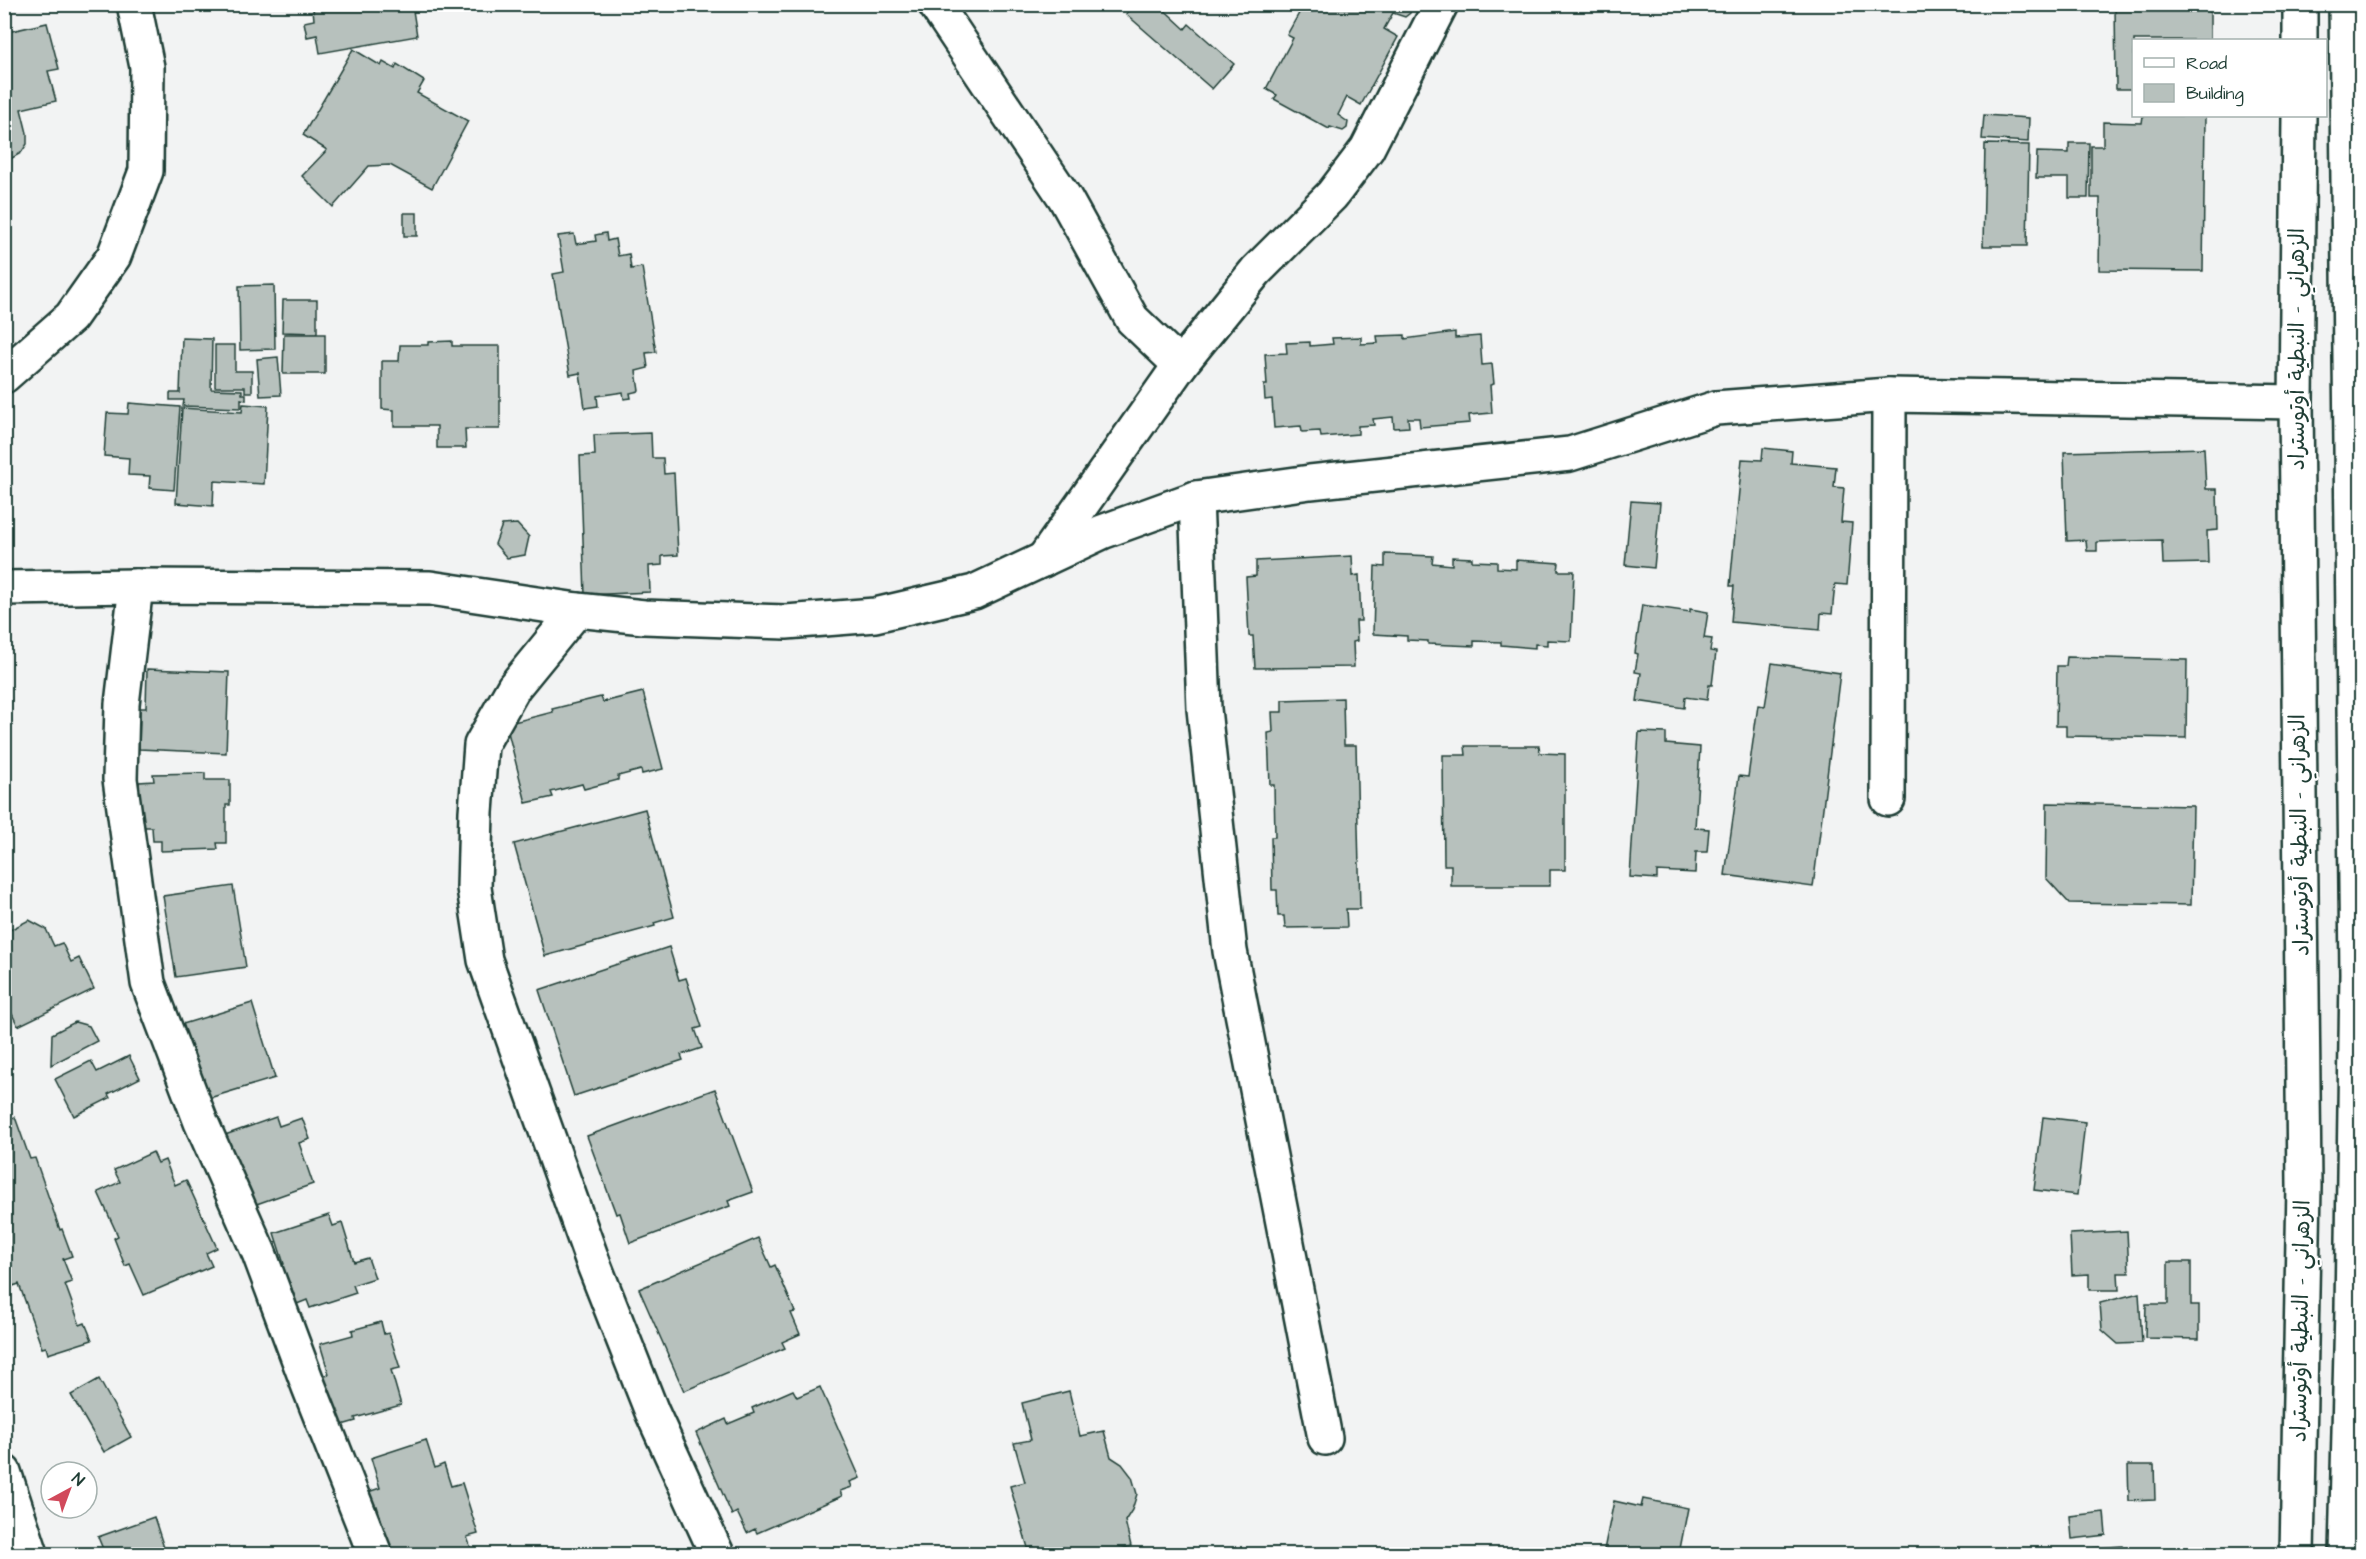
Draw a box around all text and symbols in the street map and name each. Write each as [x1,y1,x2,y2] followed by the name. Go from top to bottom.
[2132,39,2327,117] legend
[2186,51,2227,76] text: Road
[2186,81,2244,107] text: Building
[2282,228,2316,470] street label: الزهراني - النبطية أوتوستراد
[2282,714,2321,956] street label: الزهراني - النبطية أوتوستراد
[2283,1200,2322,1442] street label: الزهراني - النبطية أوتوستراد
[39,1460,99,1520] north arrow
[67,1468,89,1491] text: N

